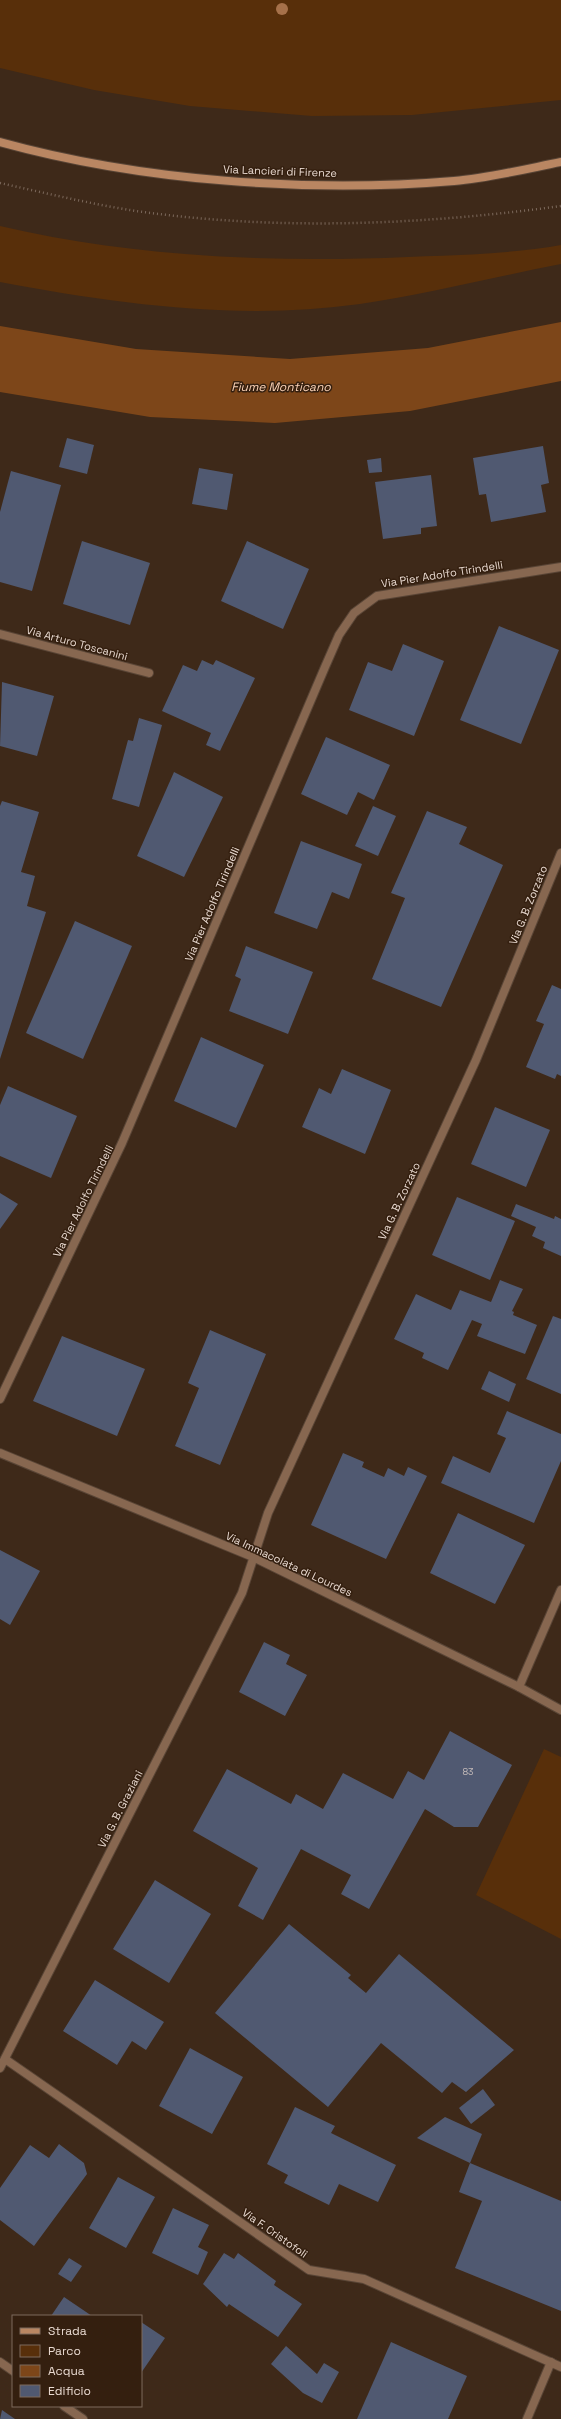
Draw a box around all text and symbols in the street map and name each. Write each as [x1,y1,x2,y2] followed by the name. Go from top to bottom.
[223,162,337,180] street label: Via Lancieri di Firenze
[231,379,331,395] water label: Fiume Monticano
[380,557,504,591] street label: Via Pier Adolfo Tirindelli
[25,623,130,663] street label: Via Arturo Toscanini
[182,844,243,963] street label: Via Pier Adolfo Tirindelli
[506,863,550,947] street label: Via G. B. Zorzato
[50,1142,116,1259] street label: Via Pier Adolfo Tirindelli
[375,1160,423,1242] street label: Via G. B. Zorzato
[223,1528,355,1600] street label: Via Immacolata di Lourdes
[462,1766,474,1778] house number: 83
[94,1767,146,1850] street label: Via G. B. Graziani
[240,2205,311,2261] street label: Via F. Cristofoli
[12,2315,142,2407] legend
[48,2323,87,2339] text: Strada
[48,2343,81,2359] text: Parco
[48,2363,85,2379] text: Acqua
[48,2383,91,2399] text: Edificio

